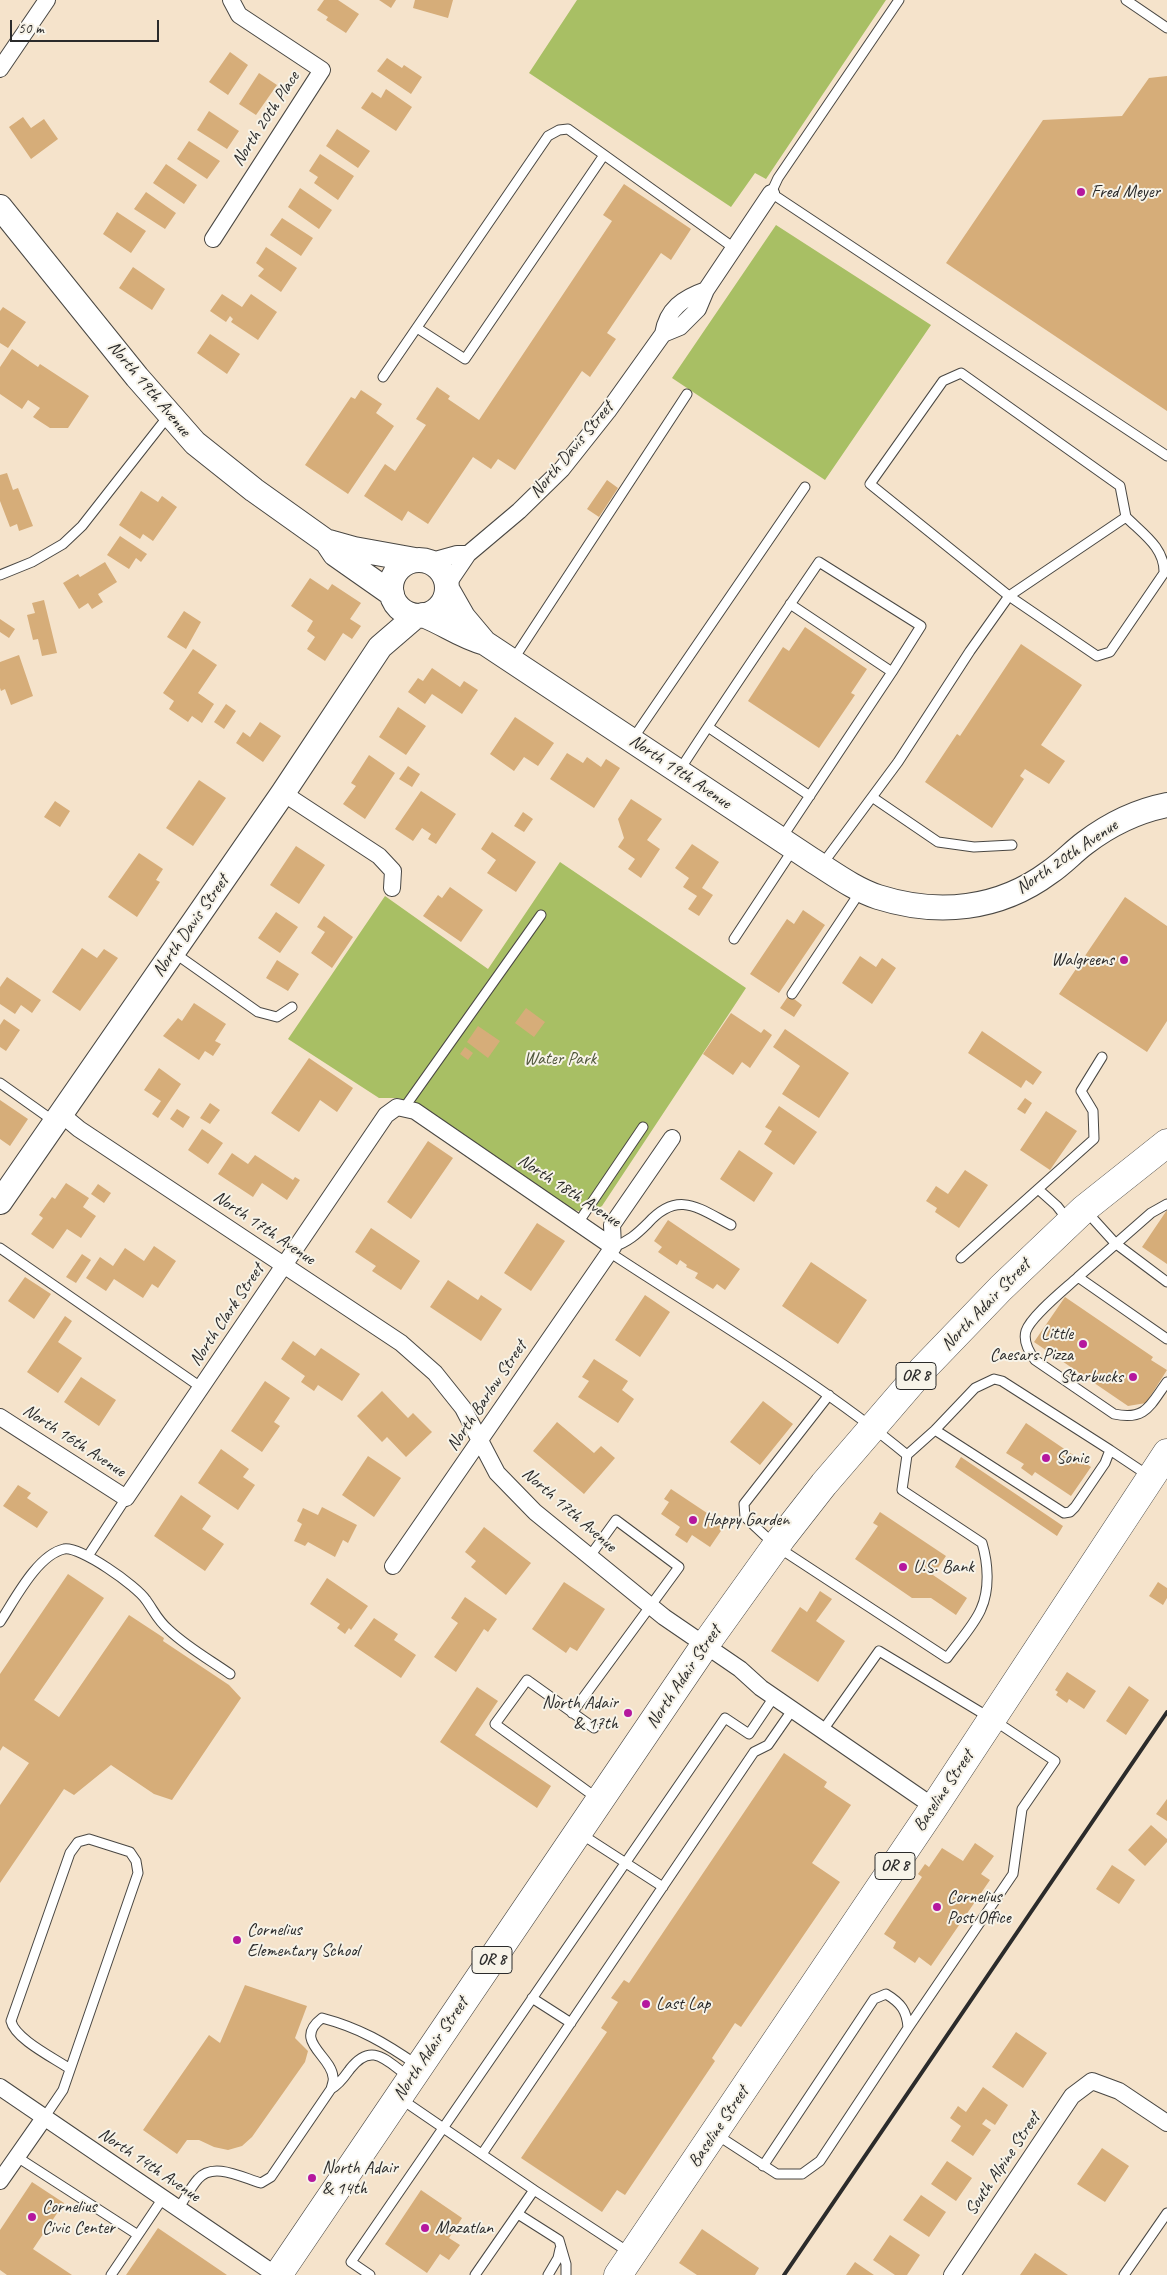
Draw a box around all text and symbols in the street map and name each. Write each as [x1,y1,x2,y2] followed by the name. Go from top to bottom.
[12,10,161,42] scale bar
[18,19,44,38] text: 50 m
[227,68,305,170] street label: North 20th Place
[1091,181,1160,203] place label: Fred Meyer
[1075,186,1087,198] marker: Fred Meyer
[103,337,195,441] street label: North 19th Avenue
[525,397,619,503] street label: North Davis Street
[625,730,735,814] street label: North 19th Avenue
[1012,815,1122,899] street label: North 20th Avenue
[148,871,234,981] street label: North Davis Street
[1051,949,1114,971] place label: Walgreens
[1118,954,1130,966] marker: Walgreens
[524,1048,596,1070] park label: Water Park
[514,1150,624,1232] street label: North 18th Avenue
[209,1186,319,1270] street label: North 17th Avenue
[937,1255,1035,1355] street label: North Adair Street
[185,1260,269,1370] street label: North Clark Street
[990,1323,1073,1366] place label: Little Caesars Pizza
[442,1337,532,1455] street label: North Barlow Street
[1077,1338,1089,1350] marker: Little Caesars Pizza
[896,1362,936,1390] road number: OR 8
[1060,1366,1123,1388] place label: Starbucks
[1127,1371,1139,1383] marker: Starbucks
[19,1400,129,1482] street label: North 16th Avenue
[1056,1447,1089,1469] place label: Sonic
[1040,1452,1052,1464] marker: Sonic
[517,1463,621,1557] street label: North 17th Avenue
[703,1509,789,1531] place label: Happy Garden
[687,1514,699,1526] marker: Happy Garden
[913,1556,974,1578] place label: U.S. Bank
[897,1561,909,1573] marker: U.S. Bank
[642,1621,726,1733] street label: North Adair Street
[542,1692,618,1735] place label: North Adair & 17th
[622,1707,634,1719] marker: North Adair & 17th
[909,1746,979,1836] street label: Baseline Street
[875,1852,915,1880] road number: OR 8
[947,1886,1011,1928] place label: Cornelius Post Office
[931,1901,943,1913] marker: Cornelius Post Office
[247,1919,359,1962] place label: Cornelius Elementary School
[231,1934,243,1946] marker: Cornelius Elementary School
[472,1946,512,1974] road number: OR 8
[389,1993,473,2105] street label: North Adair Street
[656,1993,710,2015] place label: Last Lap
[640,1998,652,2010] marker: Last Lap
[684,2082,754,2172] street label: Baseline Street
[961,2108,1045,2220] street label: South Alpine Street
[94,2123,204,2207] street label: North 14th Avenue
[322,2157,398,2200] place label: North Adair & 14th
[306,2172,318,2184] marker: North Adair & 14th
[42,2196,115,2238] place label: Cornelius Civic Center
[26,2211,38,2223] marker: Cornelius Civic Center
[435,2217,493,2239] place label: Mazatlan
[419,2222,431,2234] marker: Mazatlan

